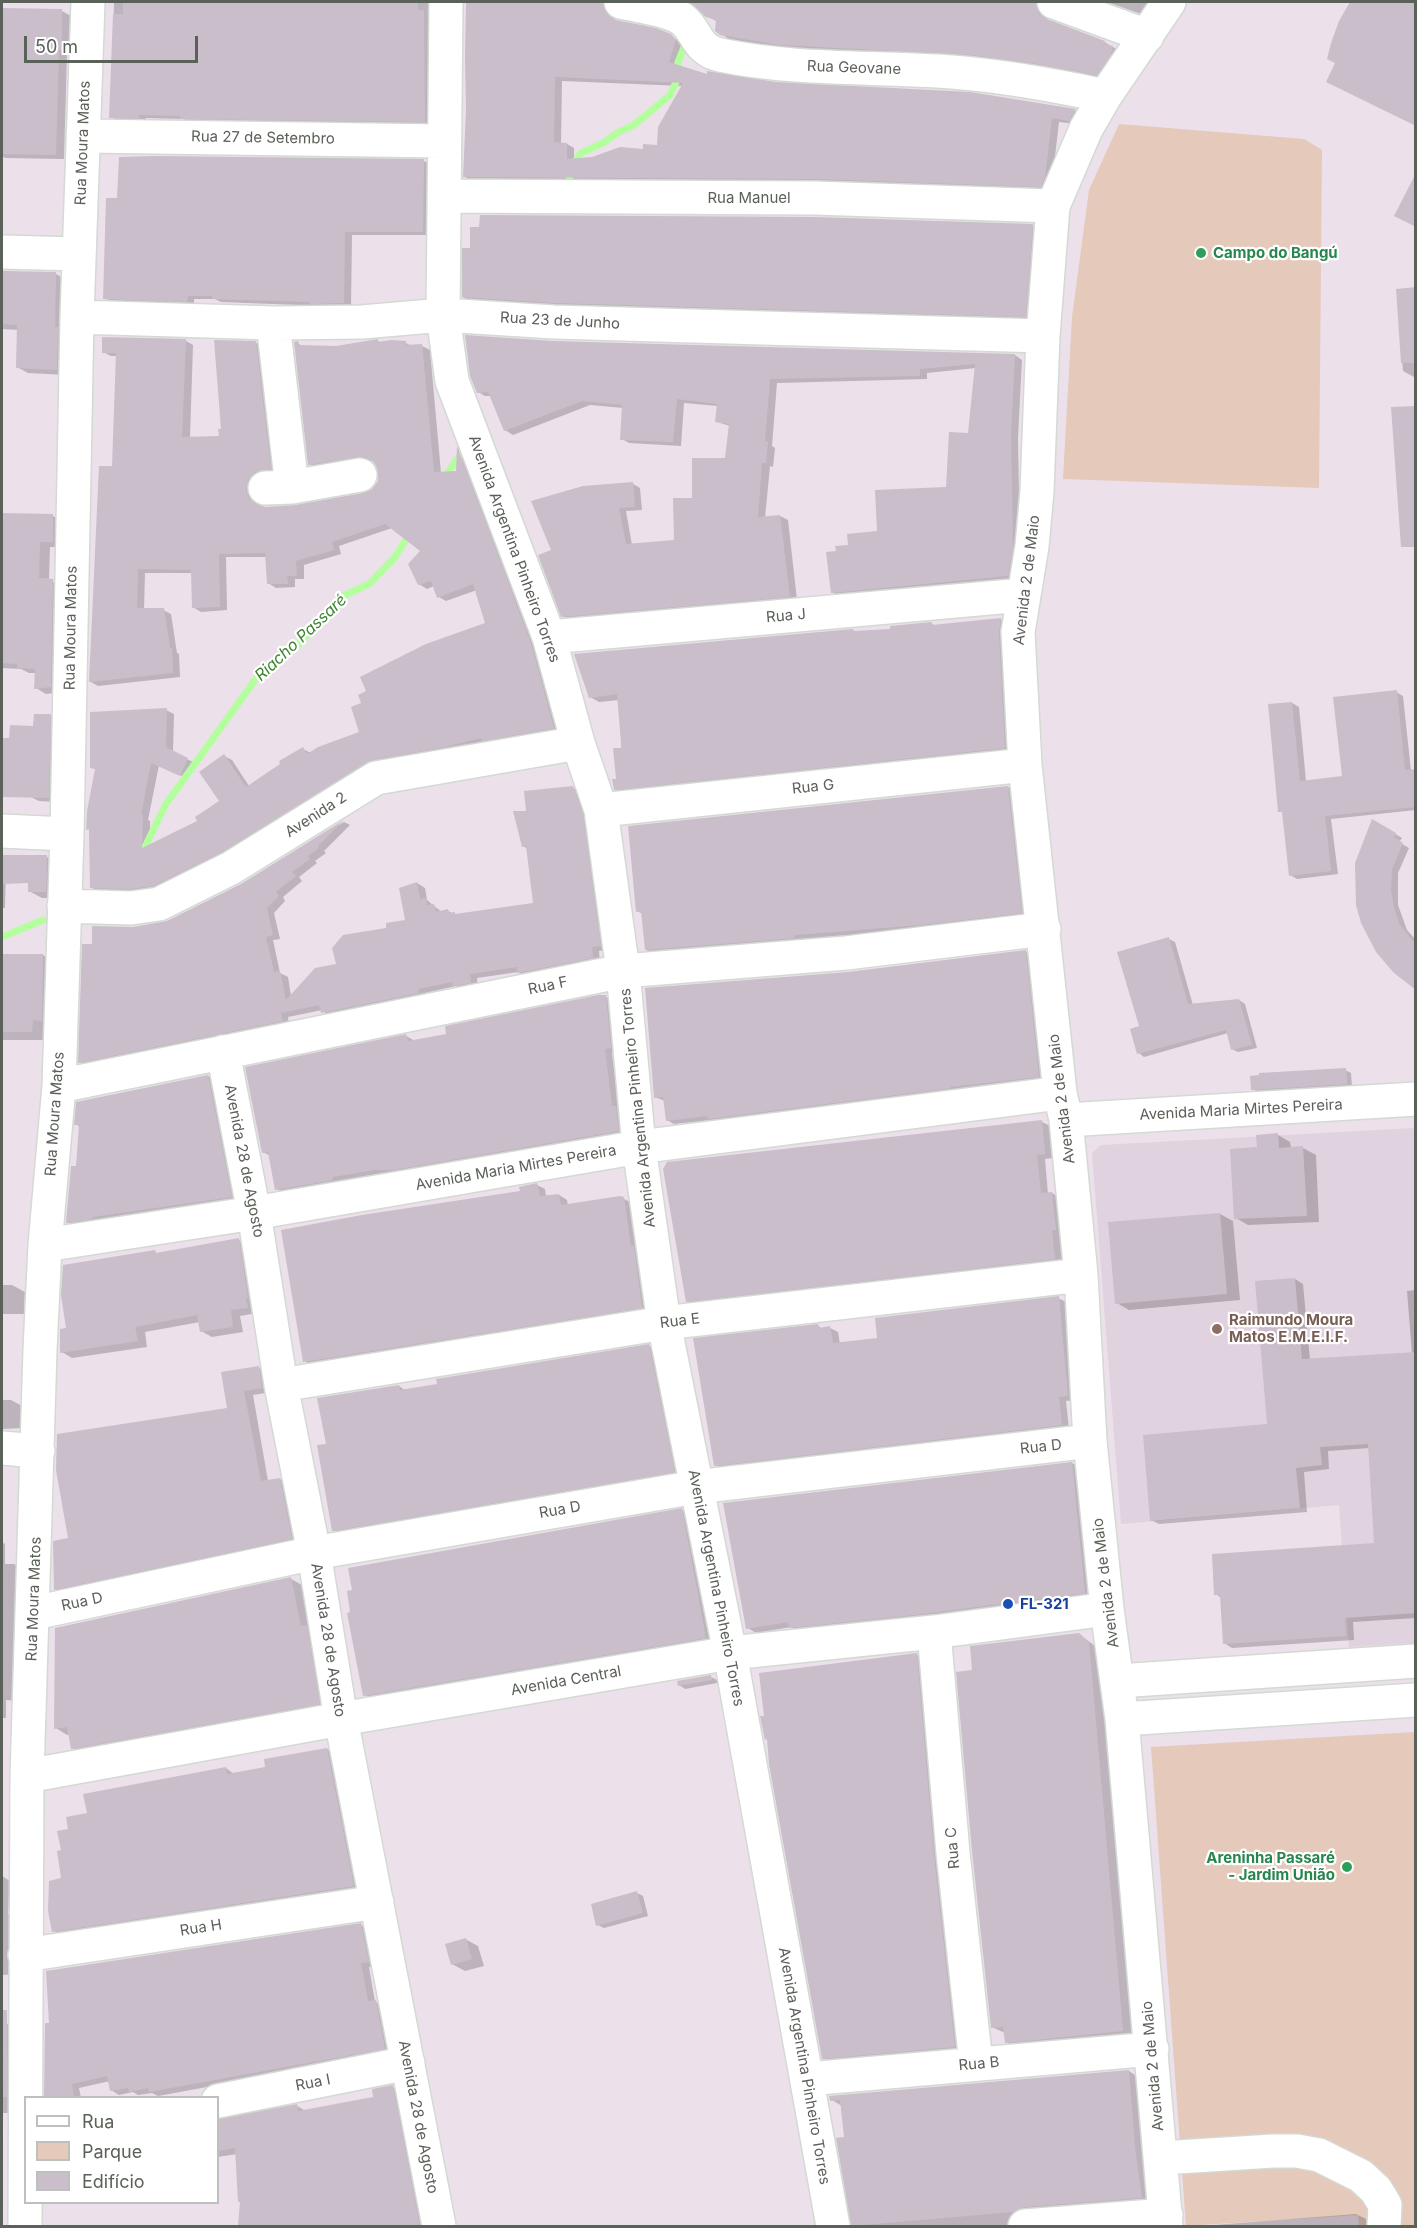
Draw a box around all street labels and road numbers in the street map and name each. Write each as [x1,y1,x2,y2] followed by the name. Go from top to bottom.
[807,57,901,79] street label: Rua Geovane
[72,80,94,206] street label: Rua Moura Matos
[191,128,335,148] street label: Rua 27 de Setembro
[707,189,791,207] street label: Rua Manuel
[500,309,620,333] street label: Rua 23 de Junho
[464,433,564,665] street label: Avenida Argentina Pinheiro Torres
[1010,514,1044,646] street label: Avenida 2 de Maio
[61,566,81,690] street label: Rua Moura Matos
[765,605,807,627] street label: Rua J
[791,776,835,798] street label: Rua G
[282,788,350,842] street label: Avenida 2
[527,973,569,999] street label: Rua F
[616,987,660,1229] street label: Avenida Argentina Pinheiro Torres
[1045,1033,1079,1165] street label: Avenida 2 de Maio
[42,1051,68,1177] street label: Rua Moura Matos
[220,1083,268,1239] street label: Avenida 28 de Agosto
[1139,1096,1343,1124] street label: Avenida Maria Mirtes Pereira
[414,1141,618,1195] street label: Avenida Maria Mirtes Pereira
[659,1310,701,1332] street label: Rua E
[1019,1436,1063,1458] street label: Rua D
[684,1468,748,1708] street label: Avenida Argentina Pinheiro Torres
[538,1497,582,1523] street label: Rua D
[1089,1517,1123,1649] street label: Avenida 2 de Maio
[23,1536,45,1662] street label: Rua Moura Matos
[307,1562,349,1718] street label: Avenida 28 de Agosto
[60,1589,104,1615] street label: Rua D
[509,1662,623,1700] street label: Avenida Central
[942,1826,964,1870] street label: Rua C
[179,1916,223,1940] street label: Rua H
[774,1946,834,2186] street label: Avenida Argentina Pinheiro Torres
[1138,2000,1168,2132] street label: Avenida 2 de Maio
[394,2039,442,2195] street label: Avenida 28 de Agosto
[958,2053,1000,2075] street label: Rua B
[294,2071,332,2095] street label: Rua I

